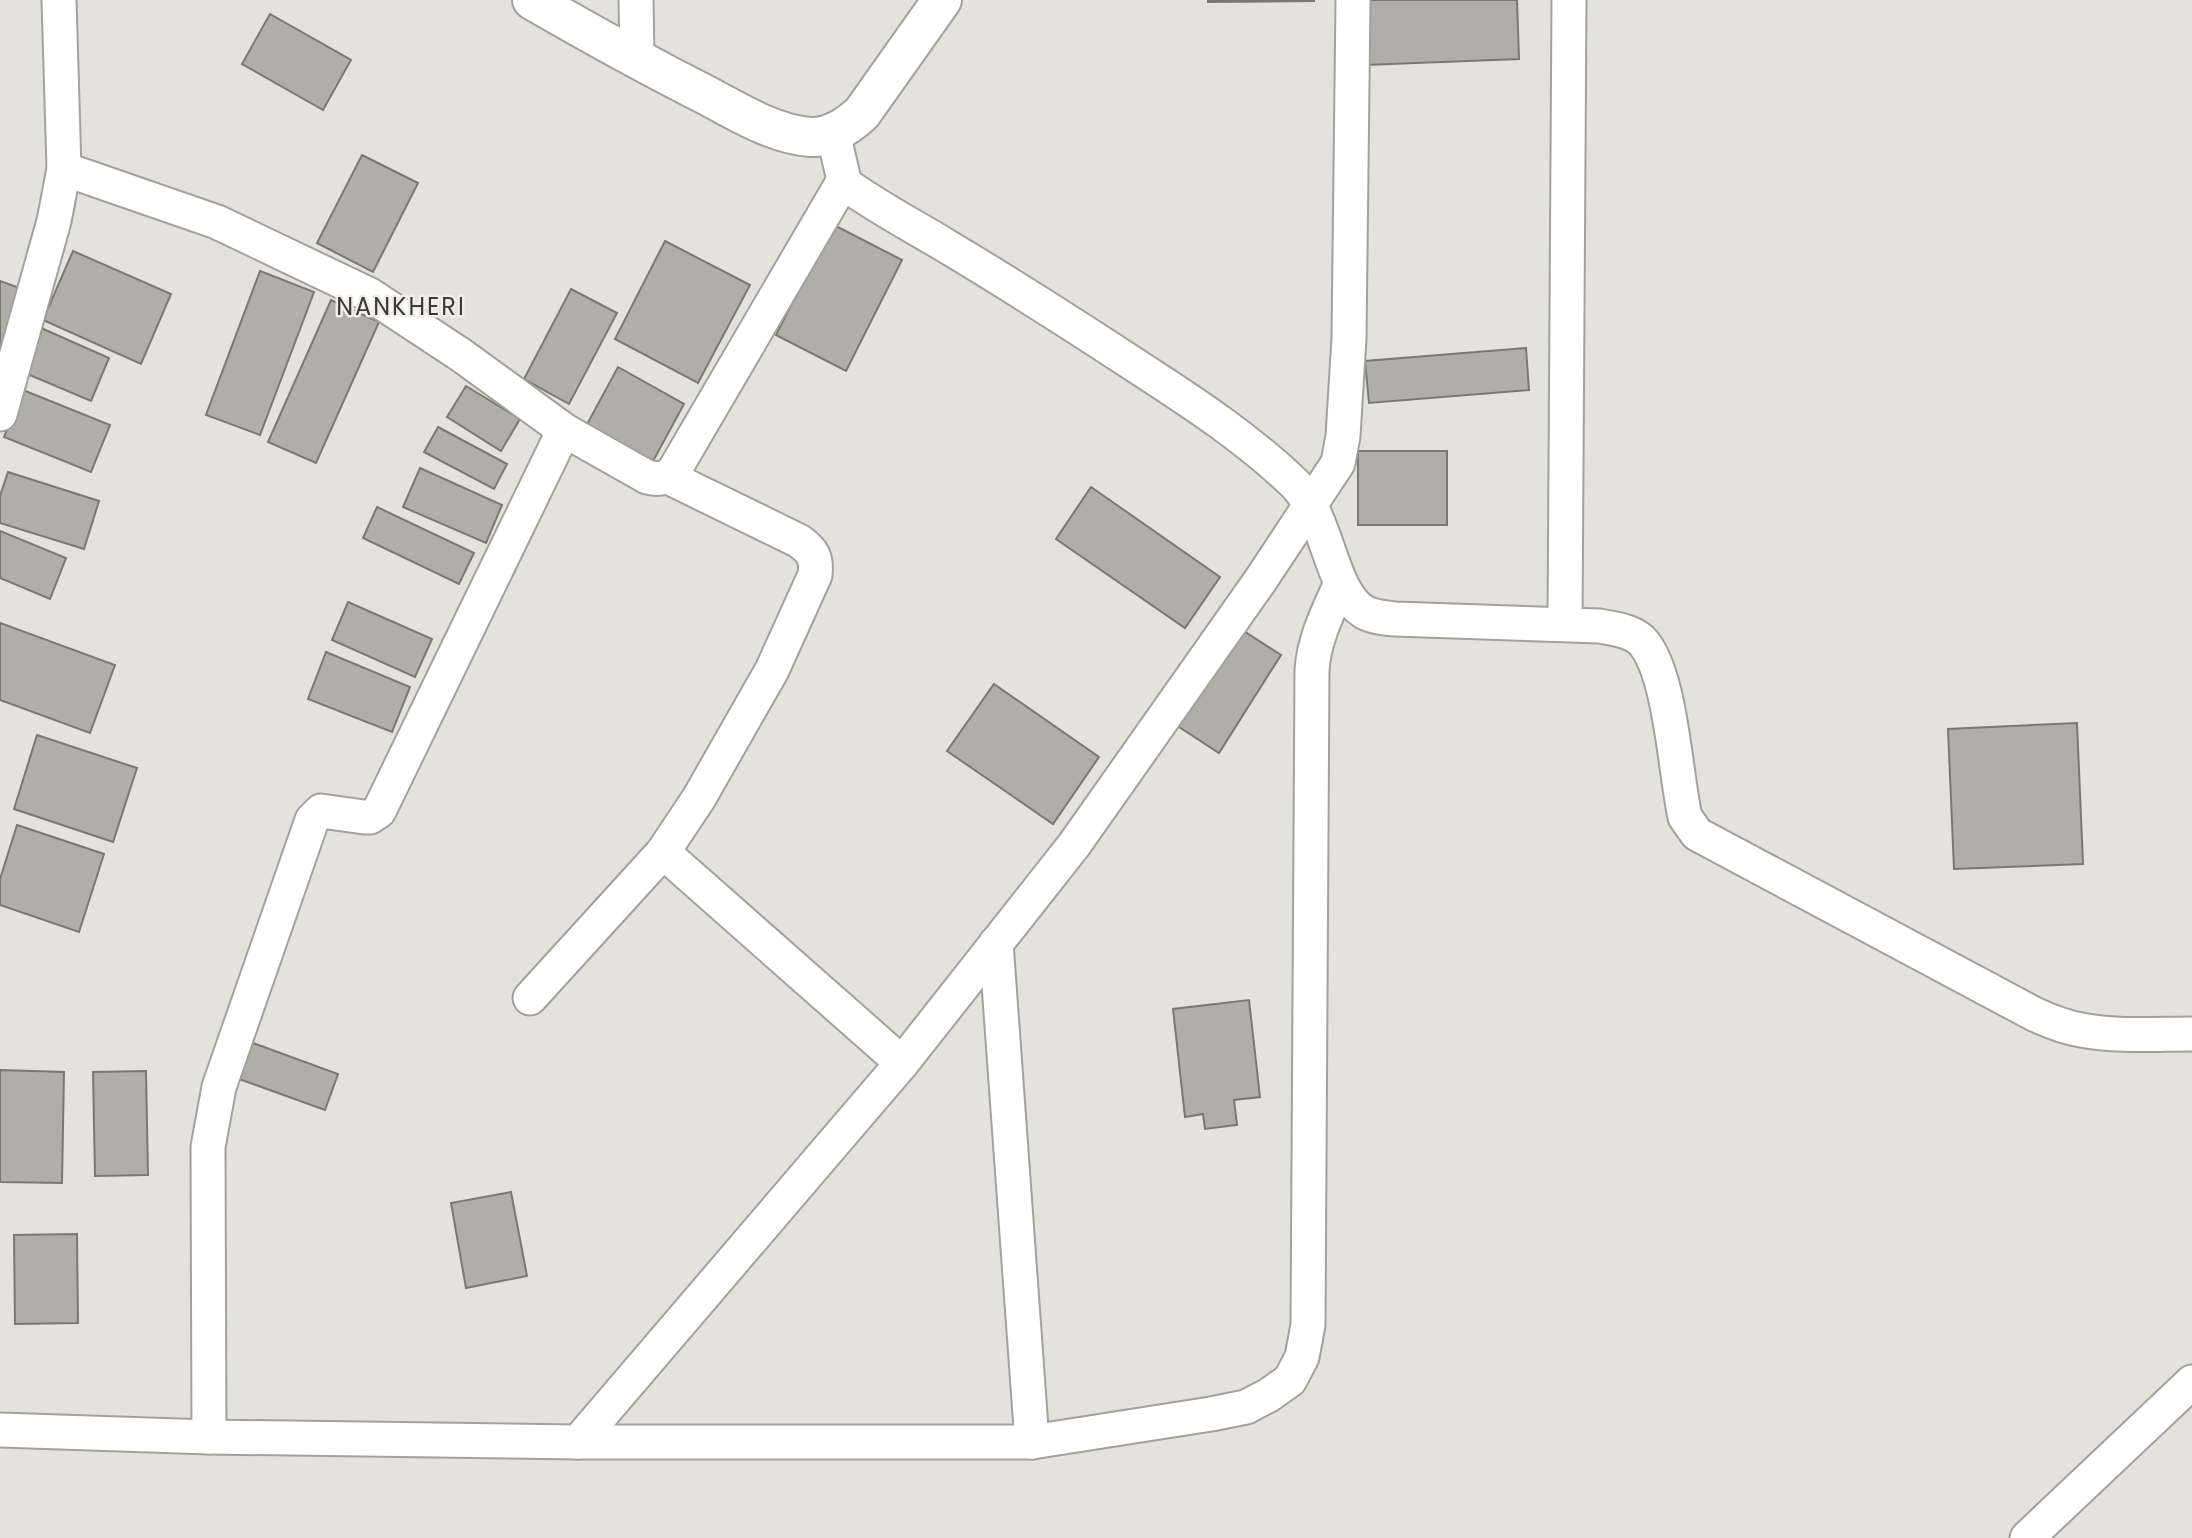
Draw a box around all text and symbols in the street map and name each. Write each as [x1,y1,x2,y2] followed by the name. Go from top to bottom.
[336,290,466,323] district label: NANKHERI

